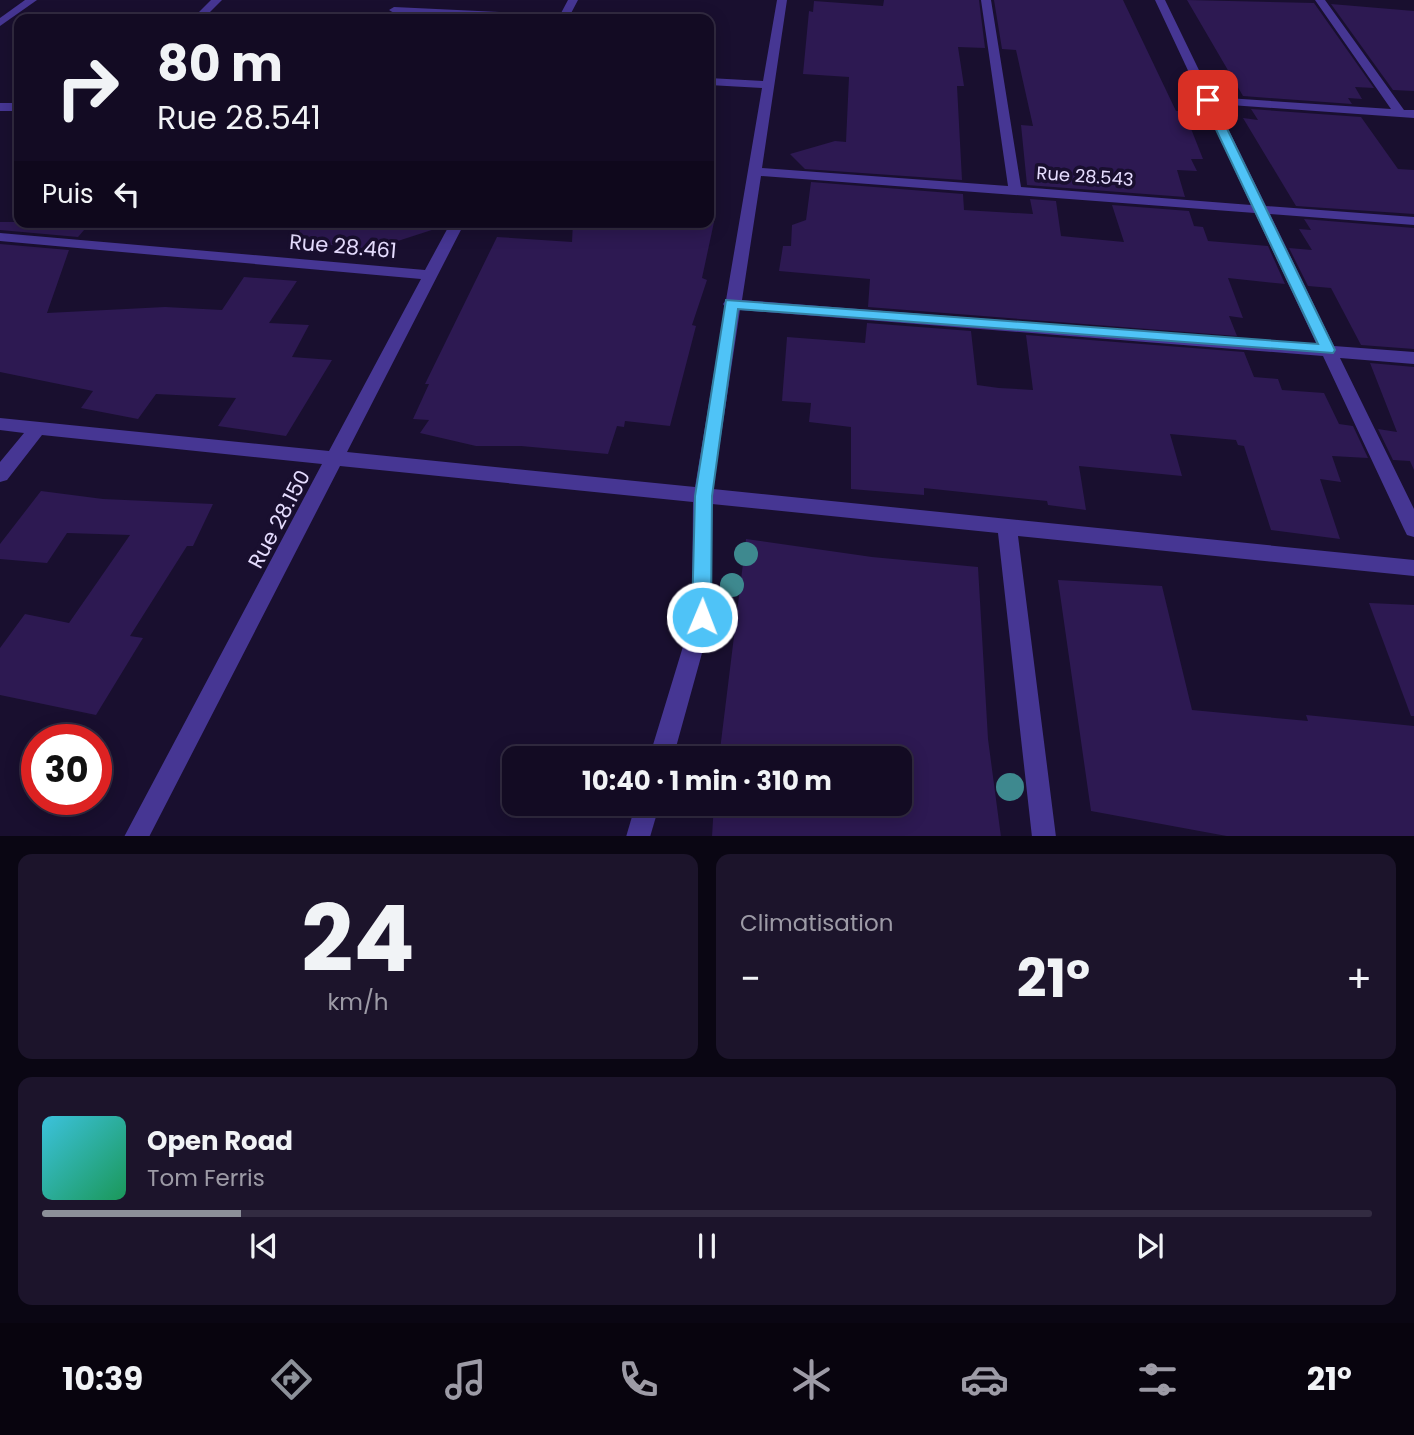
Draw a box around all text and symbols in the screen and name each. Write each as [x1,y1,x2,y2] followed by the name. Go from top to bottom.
[157,30,283,98] text: 80 m
[42,42,133,133] icon: right
[1178,70,1238,130] pin
[1189,81,1227,119] icon: arrive
[157,95,321,140] text: Rue 28.541
[1036,160,1134,192] street label: Rue 28.543
[108,175,146,213] icon: left
[42,176,94,212] text: Puis
[288,227,398,265] street label: Rue 28.461
[241,465,317,573] street label: Rue 28.150
[665,580,739,654] position arrow
[21,724,112,815] speed limit sign: 30
[582,763,832,799] text: 10:40 · 1 min · 310 m
[301,875,415,1003] text: 24
[740,907,893,939] text: Climatisation
[1017,942,1090,1015] text: 21°
[740,952,761,1005] text: −
[1346,952,1372,1005] text: +
[327,986,389,1018] text: km/h
[147,1123,293,1159] text: Open Road
[147,1162,265,1194] text: Tom Ferris
[245,1227,283,1265] icon: previous
[688,1227,726,1265] icon: pause
[1131,1227,1169,1265] icon: next
[267,1355,316,1404] icon: directions
[441,1355,490,1404] icon: music
[614,1355,663,1404] icon: phone
[787,1355,836,1404] icon: climate
[960,1355,1009,1404] icon: car
[1133,1355,1182,1404] icon: filters
[62,1356,143,1401] text: 10:39
[1307,1356,1352,1401] text: 21°

